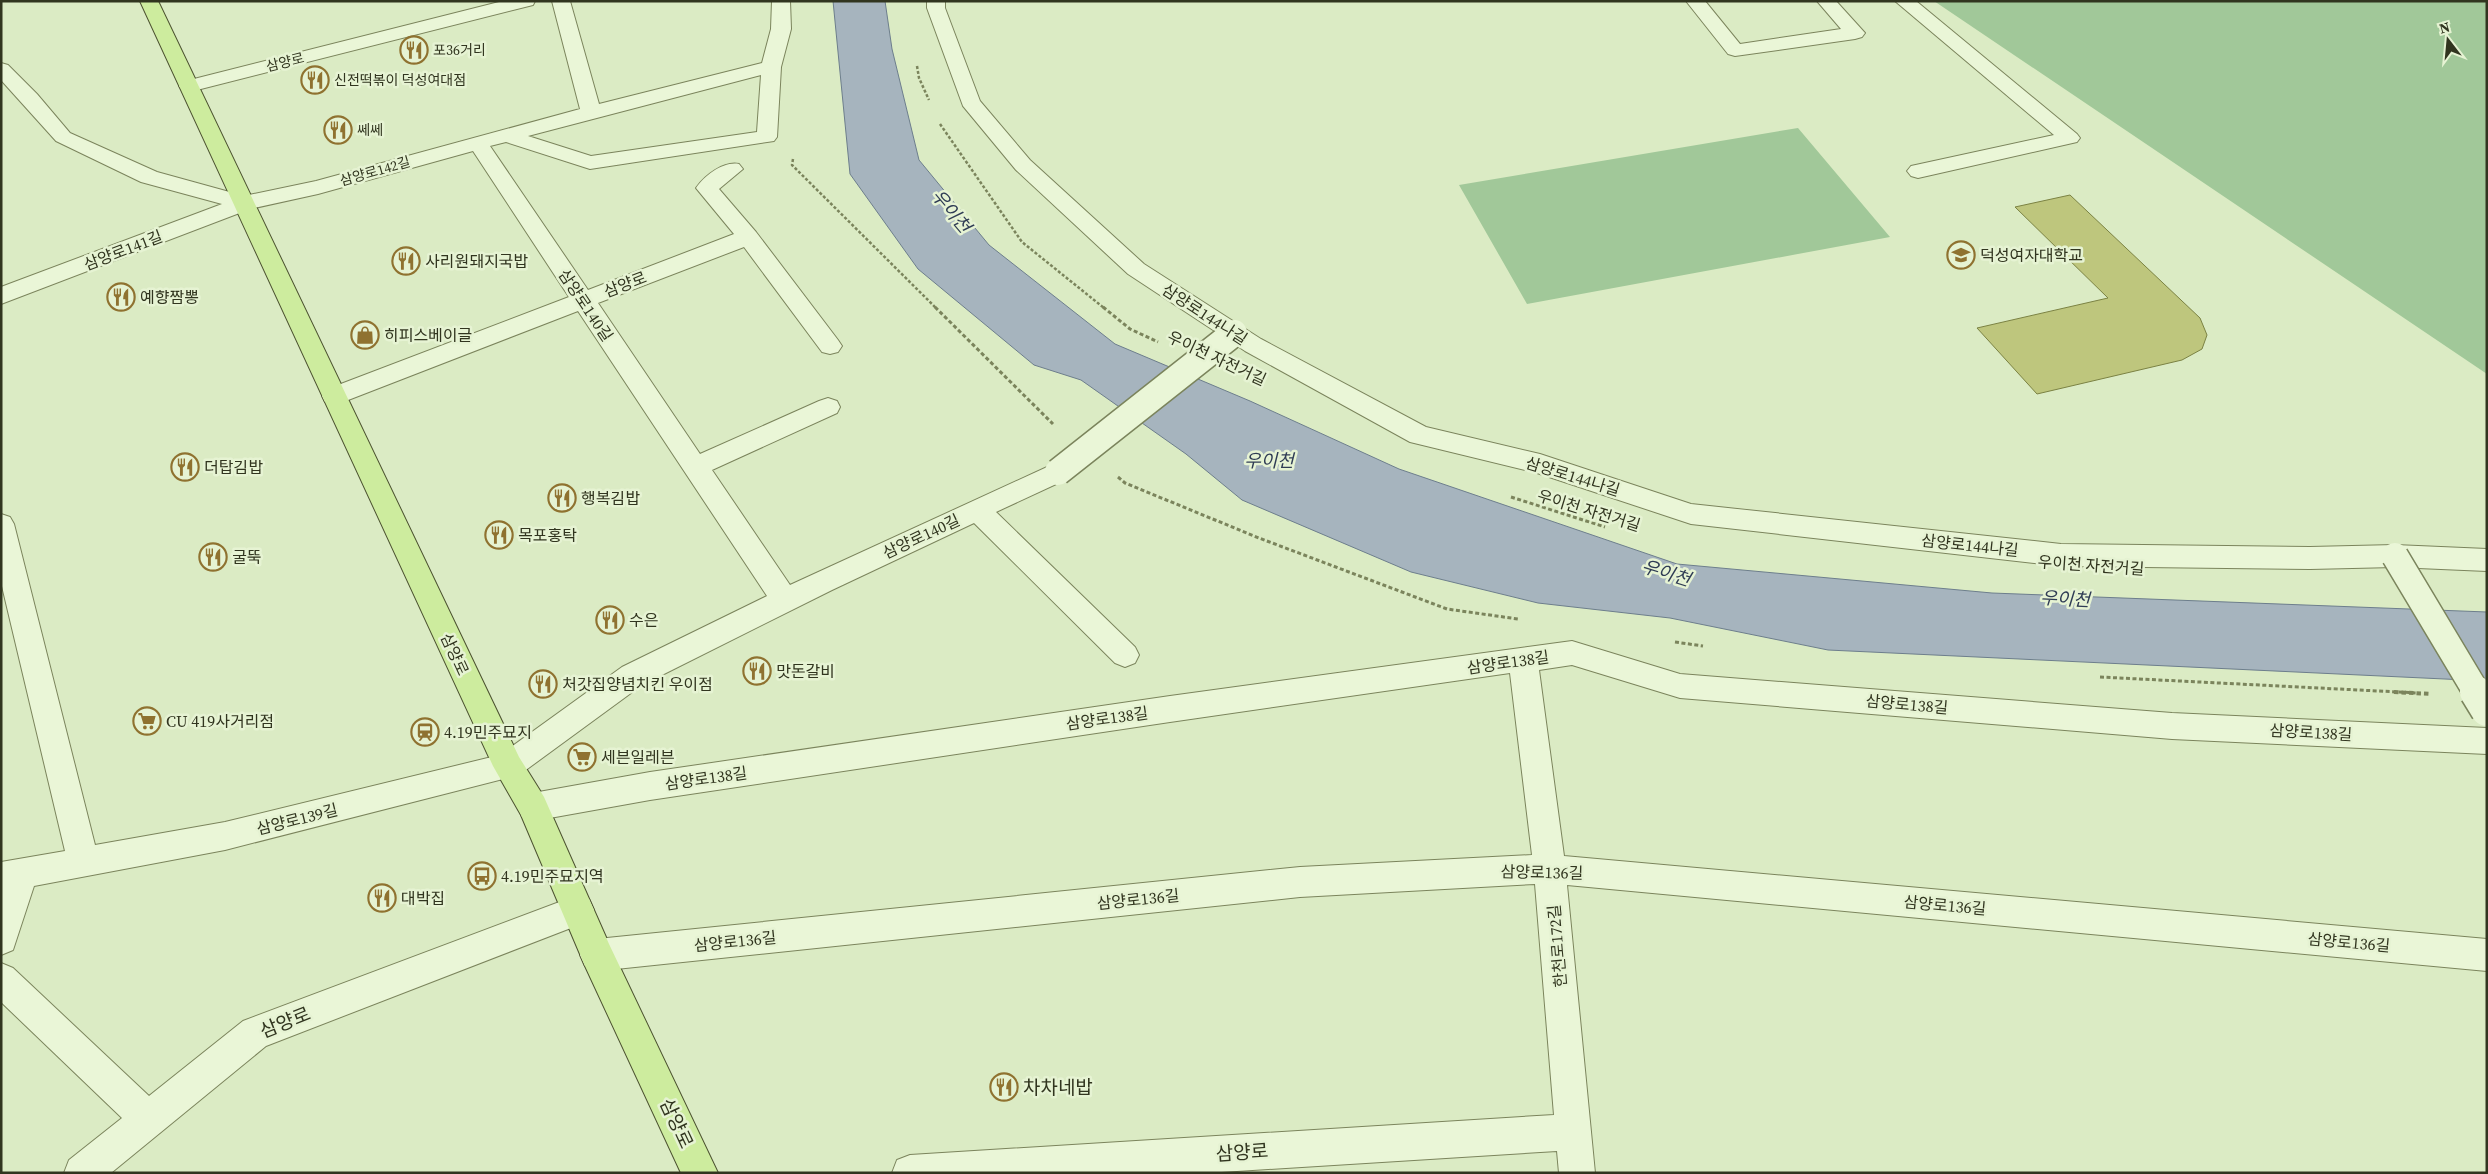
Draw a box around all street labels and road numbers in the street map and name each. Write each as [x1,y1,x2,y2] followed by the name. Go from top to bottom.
[264,48,306,76] street label: 삼양로
[337,151,413,191] street label: 삼양로142길
[80,225,166,275] street label: 삼양로141길
[554,264,618,346] street label: 삼양로140길
[600,266,650,302] street label: 삼양로
[1158,278,1252,350] street label: 삼양로144나길
[1164,325,1270,391] street label: 우이천 자전거길
[1523,451,1623,501] street label: 삼양로144나길
[1535,484,1643,536] street label: 우이천 자전거길
[879,509,963,563] street label: 삼양로140길
[1920,529,2020,561] street label: 삼양로144나길
[2037,550,2145,580] street label: 우이천 자전거길
[436,629,474,679] street label: 삼양로
[1465,645,1551,679] street label: 삼양로138길
[1865,689,1949,719] street label: 삼양로138길
[1064,701,1150,735] street label: 삼양로138길
[2269,719,2353,745] street label: 삼양로138길
[663,761,749,795] street label: 삼양로138길
[254,798,340,840] street label: 삼양로139길
[1500,860,1584,884] street label: 삼양로136길
[1096,884,1180,914] street label: 삼양로136길
[1903,890,1987,920] street label: 삼양로136길
[1542,904,1572,988] street label: 한천로172길
[693,926,777,956] street label: 삼양로136길
[2307,927,2391,957] street label: 삼양로136길
[256,1000,314,1044] street label: 삼양로
[654,1094,700,1152] street label: 삼양로
[1215,1137,1269,1167] street label: 삼양로

